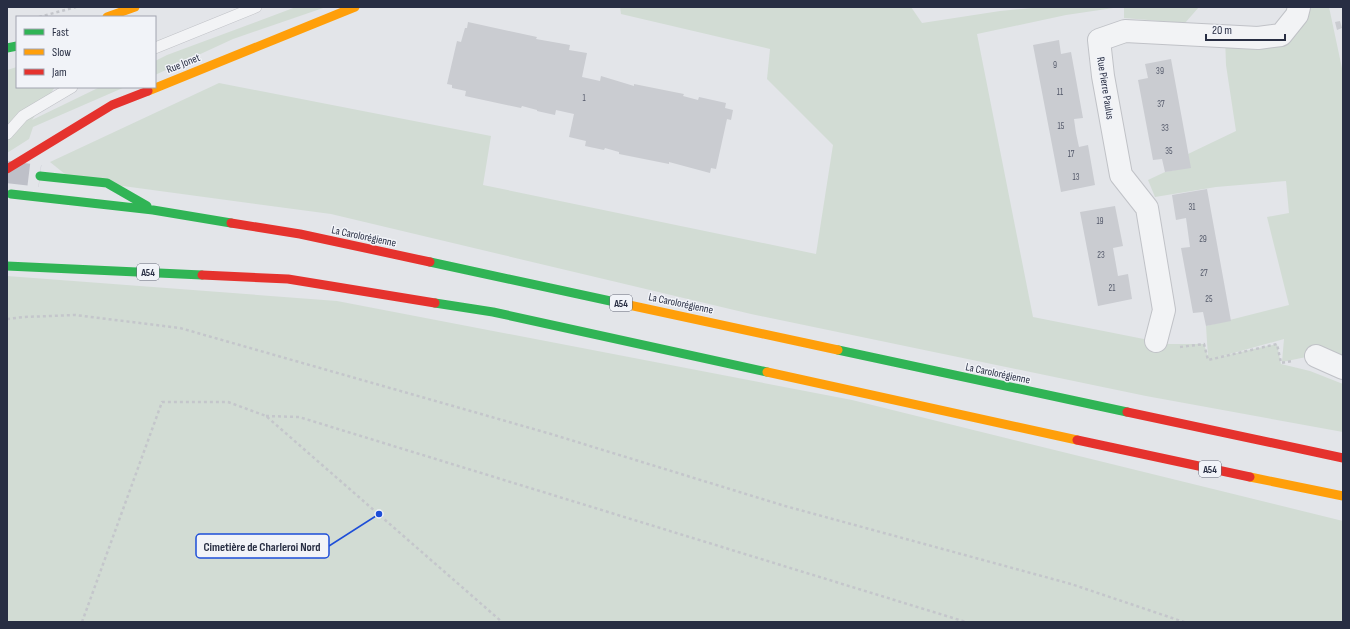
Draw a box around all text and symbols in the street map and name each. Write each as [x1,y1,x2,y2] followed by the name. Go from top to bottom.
[16,16,156,88] legend
[1206,16,1285,42] scale bar
[1212,23,1232,38] text: 20 m
[52,25,69,40] text: Fast
[52,45,71,60] text: Slow
[164,51,203,76] street label: Rue Jonet
[1094,56,1117,120] street label: Rue Pierre Paulus
[1053,60,1057,71] house number: 9
[51,65,67,80] text: Jam
[1156,66,1164,77] house number: 39
[1057,87,1064,98] house number: 11
[582,93,586,104] house number: 1
[1157,99,1165,110] house number: 37
[1058,121,1065,132] house number: 15
[1161,123,1169,134] house number: 33
[1165,146,1173,157] house number: 35
[1068,149,1075,160] house number: 17
[1073,172,1080,183] house number: 13
[1189,202,1196,213] house number: 31
[1096,216,1104,227] house number: 19
[330,223,397,250] street label: La Carolorégienne
[1199,234,1207,245] house number: 29
[1097,250,1105,261] house number: 23
[137,264,159,280] road number: A54
[1200,268,1208,279] house number: 27
[1109,283,1116,294] house number: 21
[647,290,714,317] street label: La Carolorégienne
[1205,294,1213,305] house number: 25
[610,295,632,311] road number: A54
[964,360,1031,387] street label: La Carolorégienne
[1199,461,1221,477] road number: A54
[196,534,329,558] callout: Cimetière de Charleroi Nord
[203,540,321,555] text: Cimetière de Charleroi Nord

